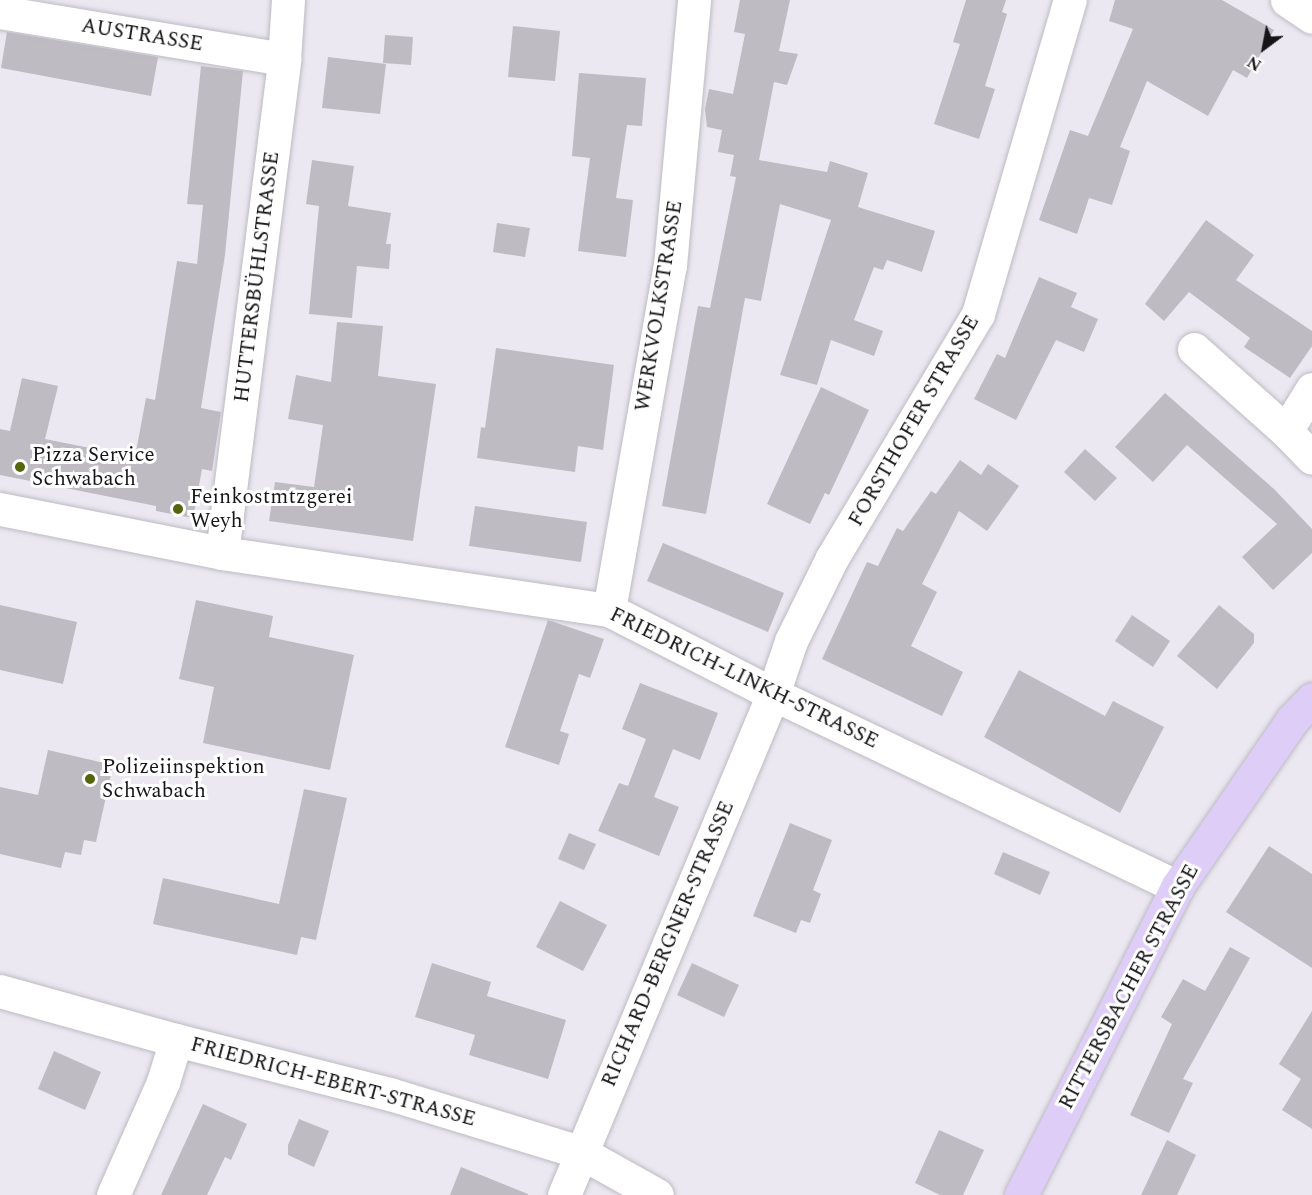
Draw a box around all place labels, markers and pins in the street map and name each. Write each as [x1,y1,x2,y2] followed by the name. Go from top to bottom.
[32,442,155,492] place label: Pizza Service Schwabach
[13,460,27,474] marker: Pizza Service Schwabach
[190,484,352,534] place label: Feinkostmtzgerei Weyh
[171,502,185,516] marker: Feinkostmtzgerei Weyh
[102,754,265,804] place label: Polizeiinspektion Schwabach
[83,772,97,786] marker: Polizeiinspektion Schwabach

